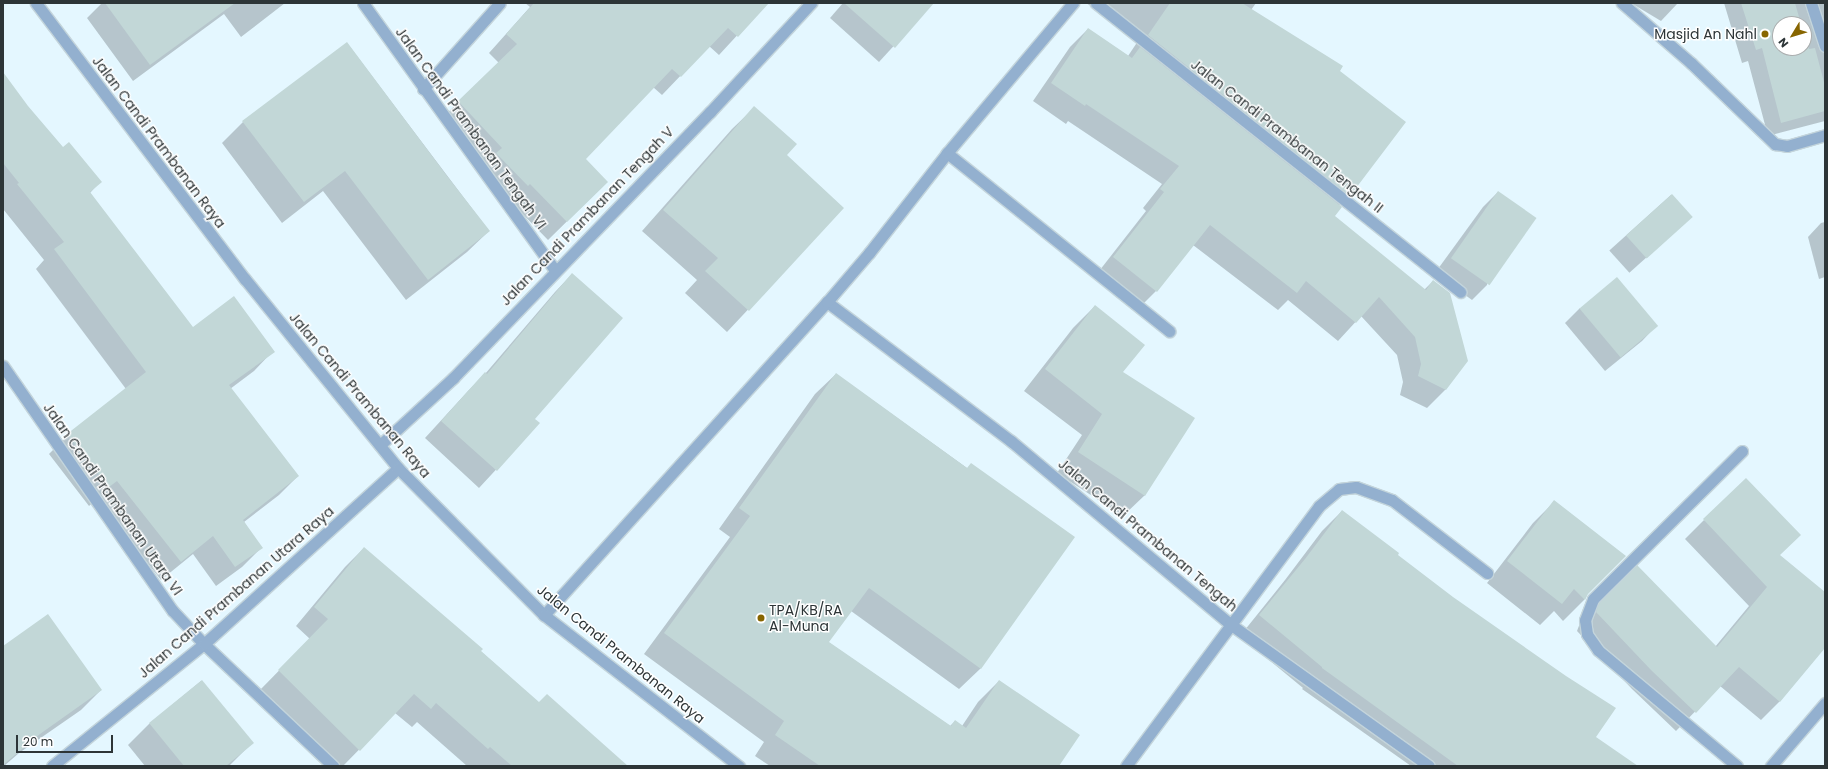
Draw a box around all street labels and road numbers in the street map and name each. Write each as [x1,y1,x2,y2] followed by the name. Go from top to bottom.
[392,24,550,232] street label: Jalan Candi Prambanan Tengah VI
[89,53,229,231] street label: Jalan Candi Prambanan Raya
[1188,56,1386,216] street label: Jalan Candi Prambanan Tengah II
[497,123,677,309] street label: Jalan Candi Prambanan Tengah V
[286,309,434,481] street label: Jalan Candi Prambanan Raya
[40,400,186,598] street label: Jalan Candi Prambanan Utara VI
[1055,455,1241,615] street label: Jalan Candi Prambanan Tengah
[135,503,337,681] street label: Jalan Candi Prambanan Utara Raya
[534,581,708,727] street label: Jalan Candi Prambanan Raya

